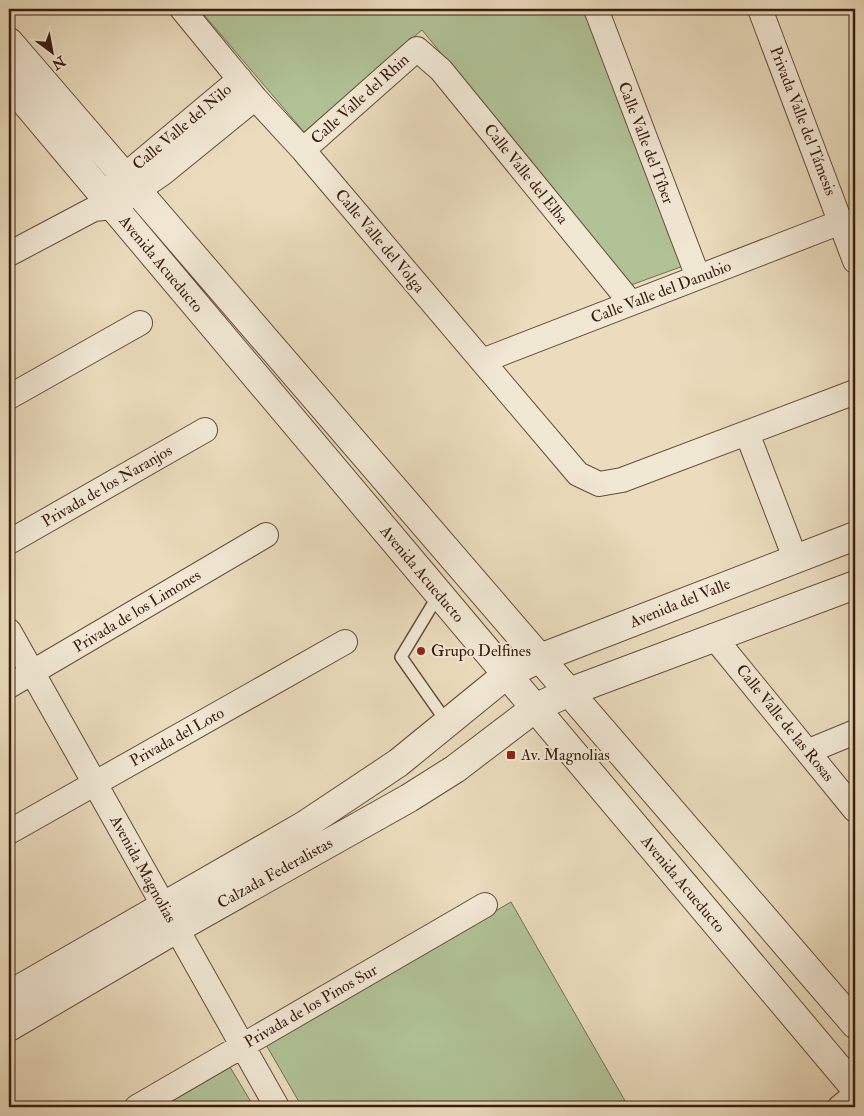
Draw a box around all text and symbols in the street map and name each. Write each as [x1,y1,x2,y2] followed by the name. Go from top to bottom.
[28,28,78,78] north arrow
[765,44,841,198] street label: Privada Valle del Támesis
[307,50,413,148] street label: Calle Valle del Rhin
[48,52,69,73] text: N
[128,79,236,174] street label: Calle Valle del Nilo
[614,79,679,207] street label: Calle Valle del Tíber
[479,120,573,228] street label: Calle Valle del Elba
[331,185,430,297] street label: Calle Valle del Volga
[114,211,208,317] street label: Avenida Acueducto
[588,256,734,328] street label: Calle Valle del Danubio
[38,441,176,531] street label: Privada de los Naranjos
[375,521,469,627] street label: Avenida Acueducto
[70,565,204,657] street label: Privada de los Limones
[626,574,734,633] street label: Avenida del Valle
[431,641,531,662] place label: Grupo Delfines
[415,645,427,657] marker: Grupo Delfines
[732,660,838,786] street label: Calle Valle de las Rosas
[126,703,228,771] street label: Privada del Loto
[520,745,610,765] place label: Av. Magnolias
[505,749,517,761] marker: Av. Magnolias
[105,811,181,926] street label: Avenida Magnolias
[636,831,730,937] street label: Avenida Acueducto
[214,833,336,913] street label: Calzada Federalistas
[241,960,381,1052] street label: Privada de los Pinos Sur

